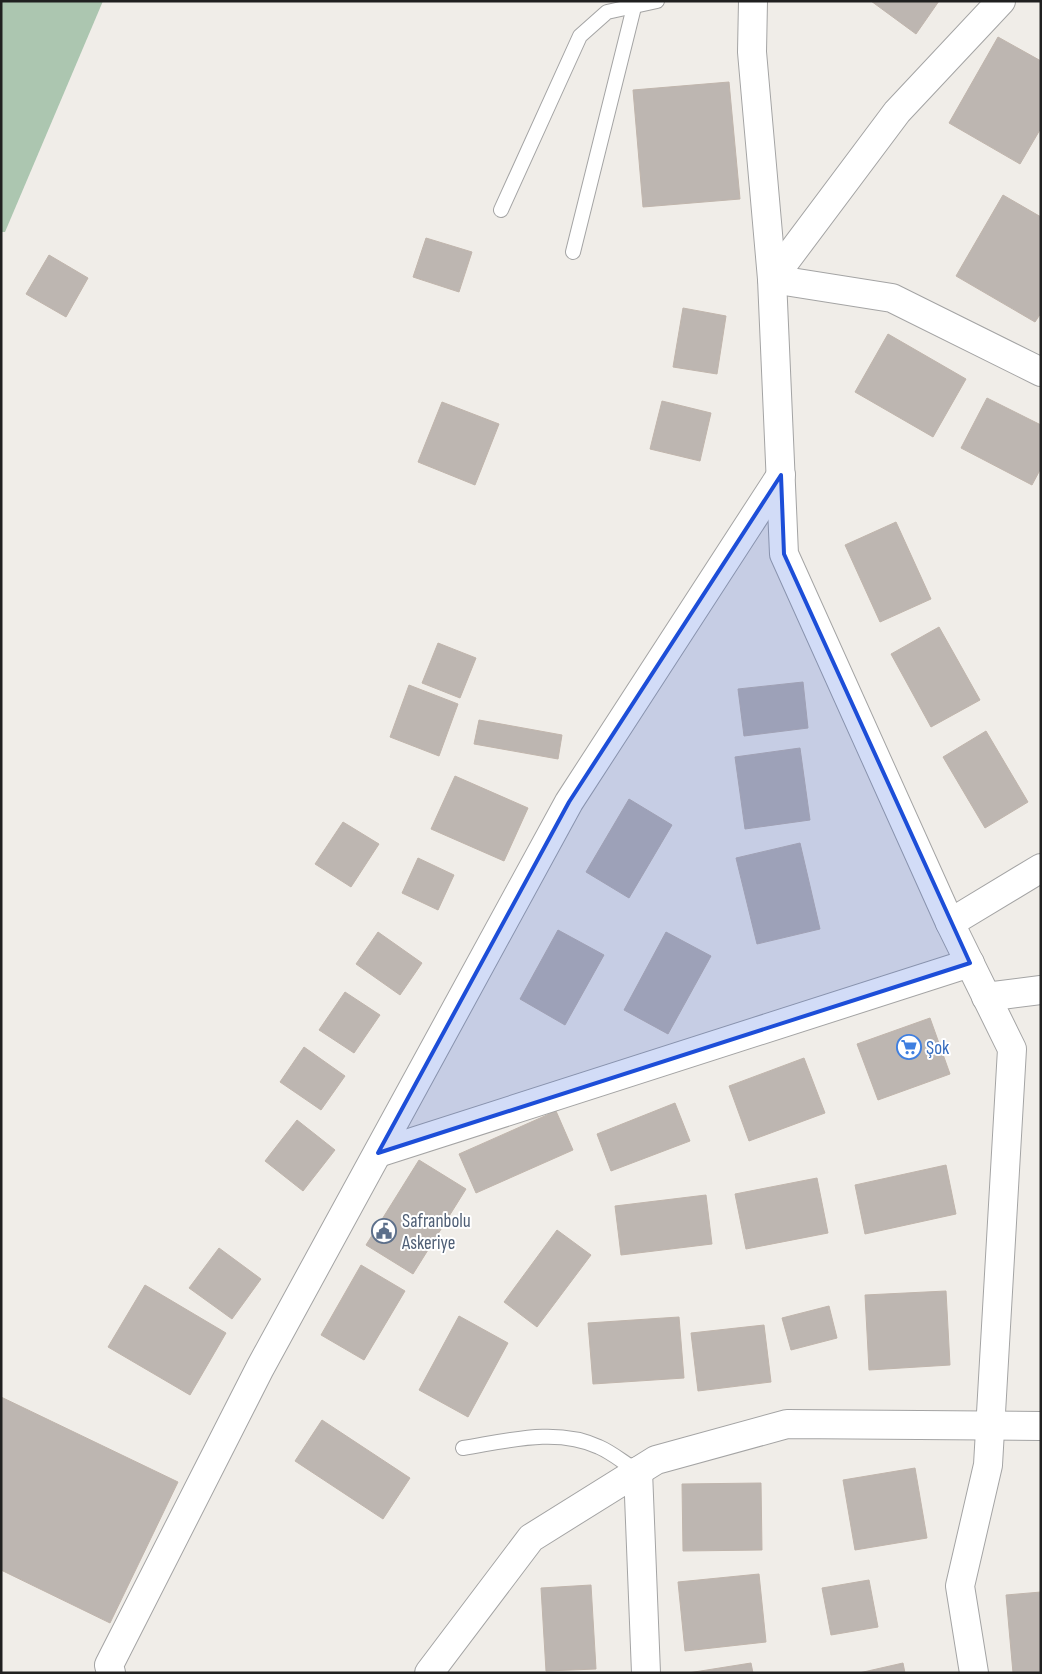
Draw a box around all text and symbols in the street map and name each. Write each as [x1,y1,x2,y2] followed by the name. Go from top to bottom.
[896,1034,922,1060] supermarket icon: Şok
[926,1037,950,1060] place label: Şok
[401,1210,471,1255] place label: Safranbolu Askeriye
[371,1218,397,1244] public building icon: Safranbolu Askeriye

